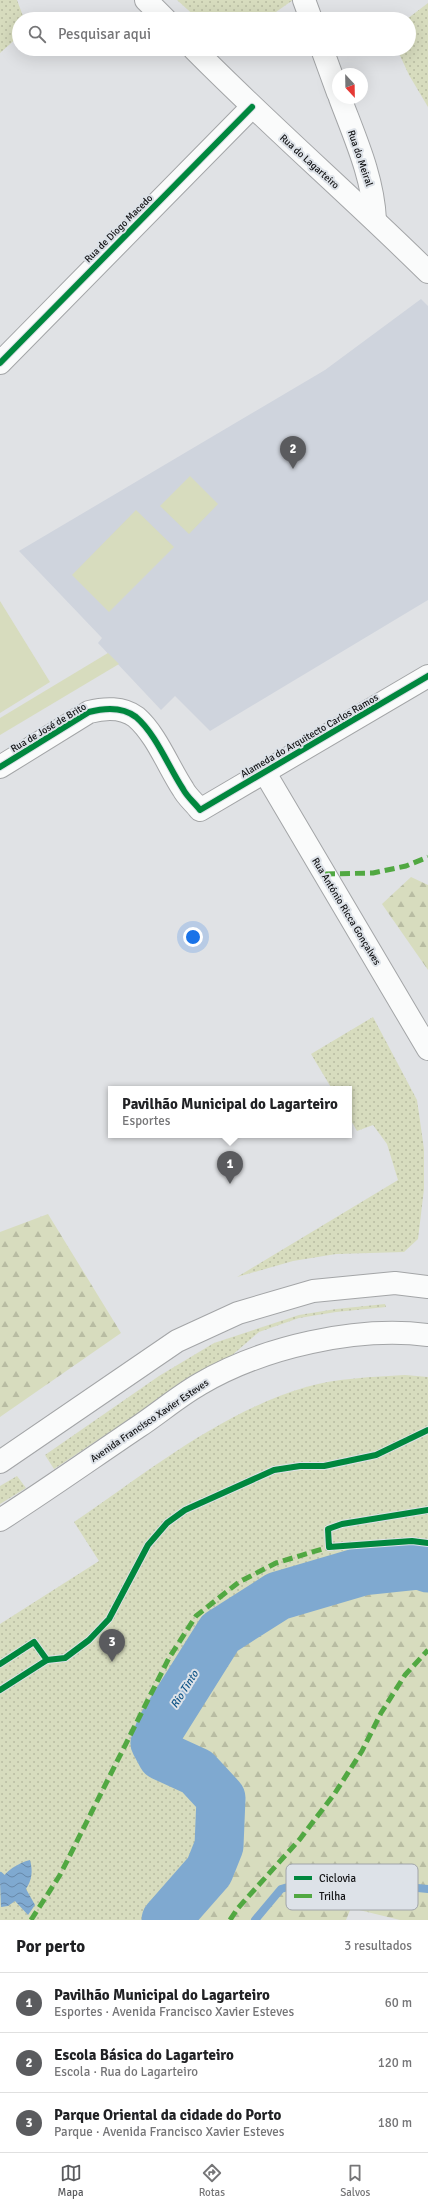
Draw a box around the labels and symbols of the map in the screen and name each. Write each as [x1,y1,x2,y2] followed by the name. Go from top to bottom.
[332,68,368,104] north arrow
[345,129,375,188] street label: Rua do Meiral
[277,132,341,191] street label: Rua do Lagarteiro
[82,192,155,265] street label: Rua de Diogo Macedo
[280,436,306,469] pin: 2
[238,691,381,780] street label: Alameda do Arquitecto Carlos Ramos
[9,701,88,755] street label: Rua de José de Brito
[309,856,383,968] street label: Rua António Ricca Gonçalves
[183,927,203,947] your location
[217,1151,243,1184] pin: 1
[88,1376,211,1465] street label: Avenida Francisco Xavier Esteves
[99,1629,125,1662] pin: 3
[168,1667,202,1710] water label: Rio Tinto
[286,1864,418,1910] legend
[319,1872,356,1885] text: Ciclovia
[319,1890,346,1903] text: Trilha

